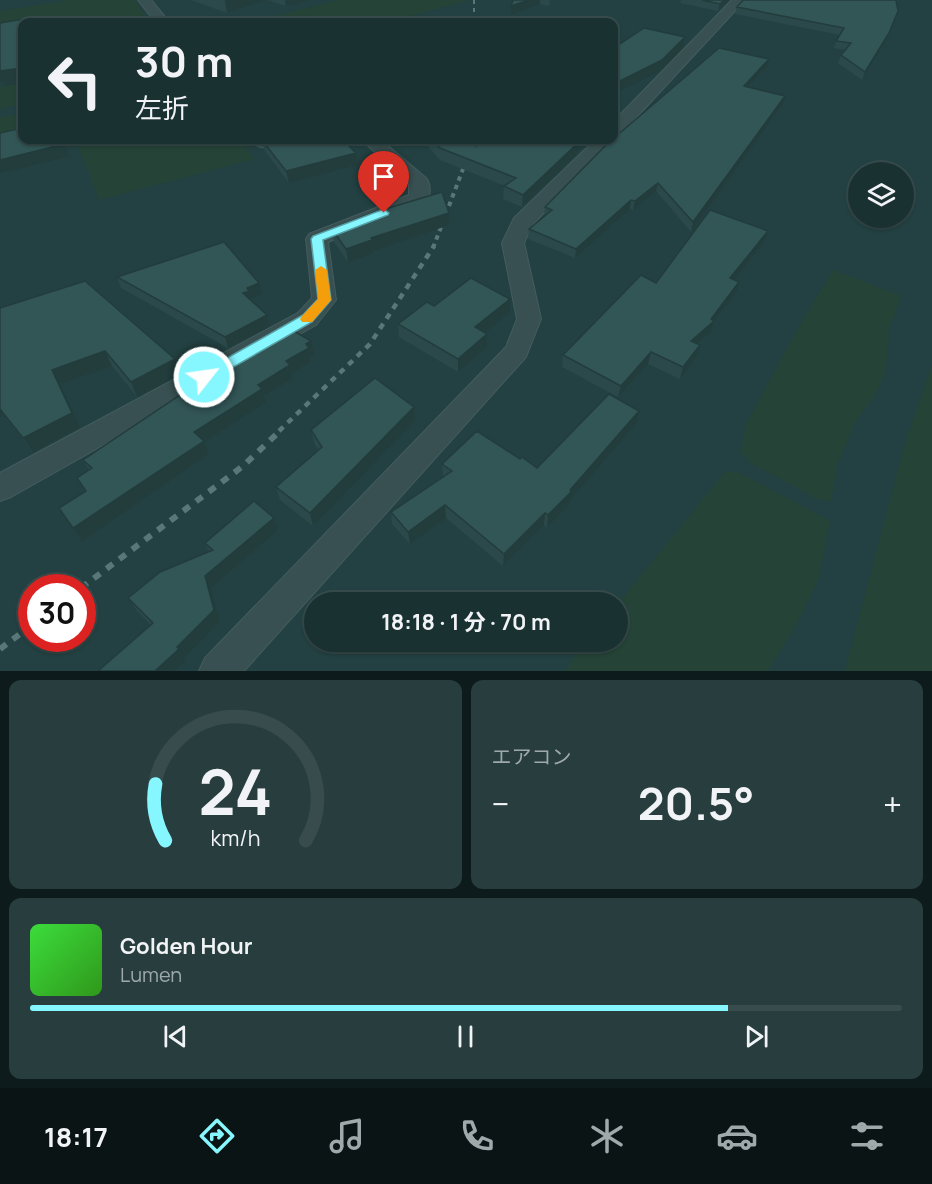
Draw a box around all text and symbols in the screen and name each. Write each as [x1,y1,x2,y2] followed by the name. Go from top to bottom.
[135,32,233,90] text: 30 m
[36,42,114,120] icon: left
[135,89,189,126] text: 左折
[358,151,409,213] pin
[367,160,400,193] icon: arrive
[848,162,914,228] map controls
[848,162,914,228] button: layers
[172,345,236,409] position arrow
[18,574,96,652] speed limit sign: 30
[381,607,551,637] text: 18:18 · 1 分 · 70 m
[492,743,572,770] text: エアコン
[198,748,272,834] text: 24
[638,772,754,834] text: 20.5°
[492,781,509,826] text: −
[883,781,902,826] text: +
[210,824,260,853] text: km/h
[120,931,253,961] text: Golden Hour
[120,961,182,988] text: Lumen
[159,1020,192,1053] icon: previous
[449,1020,482,1053] icon: pause
[740,1020,773,1053] icon: next
[196,1115,238,1157] icon: directions
[326,1115,368,1157] icon: music
[456,1115,498,1157] icon: phone
[586,1115,628,1157] icon: climate
[716,1115,758,1157] icon: car
[846,1115,888,1157] icon: filters
[44,1118,108,1155] text: 18:17

